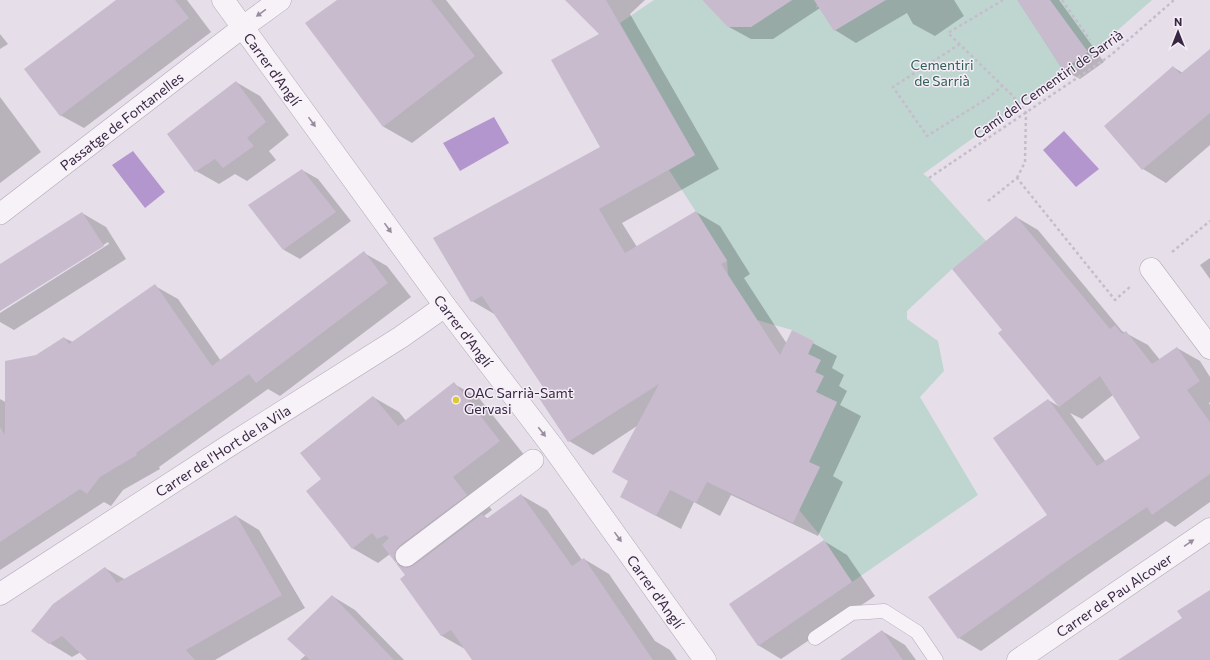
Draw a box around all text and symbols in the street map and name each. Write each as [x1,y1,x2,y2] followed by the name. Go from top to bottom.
[256,9,266,17] one-way arrow
[1158,12,1198,52] north arrow
[1174,15,1182,28] text: N
[970,26,1126,142] street label: Camí del Cementiri de Sarrià
[241,29,305,109] street label: Carrer d'Anglí
[910,56,974,89] park label: Cementiri de Sarrià
[56,68,186,174] street label: Passatge de Fontanelles
[307,117,315,127] one-way arrow
[384,222,392,233] one-way arrow
[431,291,497,370] street label: Carrer d'Anglí
[464,384,574,417] place label: OAC Sarrià-Samt Gervasi
[451,395,461,405] marker: OAC Sarrià-Samt Gervasi
[152,401,293,500] street label: Carrer de l'Hort de la Vila
[537,427,546,438] one-way arrow
[614,532,622,543] one-way arrow
[1184,539,1195,547] one-way arrow
[1053,549,1175,640] street label: Carrer de Pau Alcover
[624,551,688,632] street label: Carrer d'Anglí

